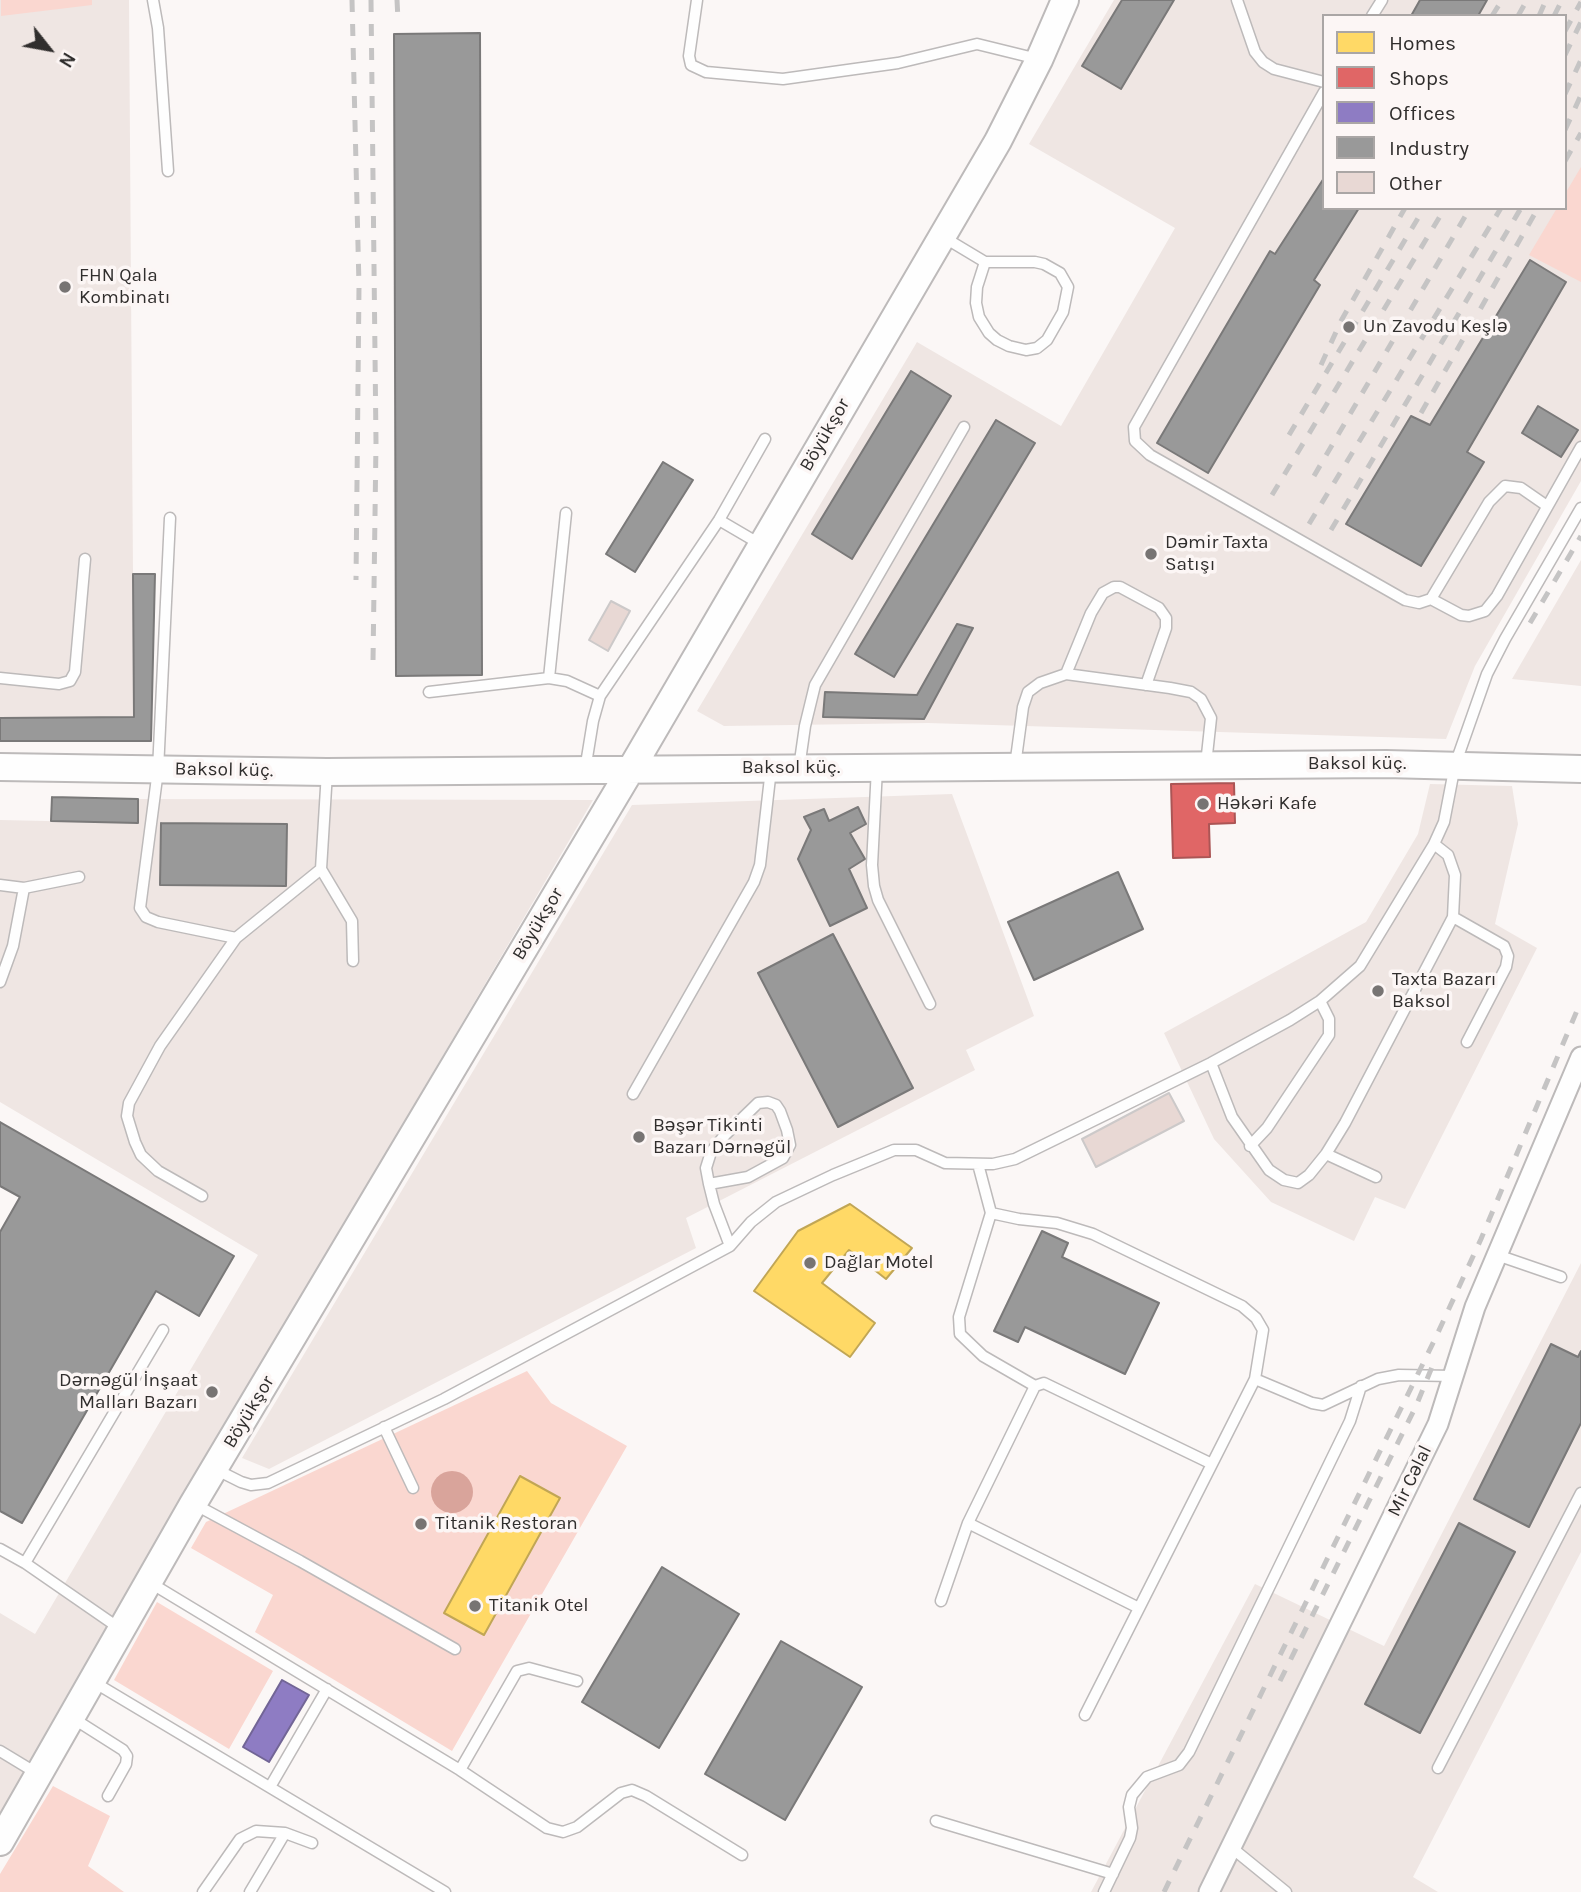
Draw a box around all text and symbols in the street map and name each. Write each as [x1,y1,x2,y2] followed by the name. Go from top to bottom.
[14,14,84,84] north arrow
[1322,14,1567,210] legend
[1389,31,1456,55] text: Homes
[54,48,80,71] text: N
[1389,66,1449,90] text: Shops
[1389,101,1456,125] text: Offices
[1389,136,1469,160] text: Industry
[1389,171,1442,195] text: Other
[79,265,170,309] place label: FHN Qala Kombinatı
[57,279,73,295] marker: FHN Qala Kombinatı
[1363,316,1507,338] place label: Un Zavodu Keşlə
[1341,319,1357,335] marker: Un Zavodu Keşlə
[795,394,855,476] street label: Böyükşor
[1165,532,1269,576] place label: Dəmir Taxta Satışı
[1143,546,1159,562] marker: Dəmir Taxta Satışı
[1308,753,1406,775] street label: Baksol küç.
[742,757,840,779] street label: Baksol küç.
[175,758,273,782] street label: Baksol küç.
[1217,793,1317,815] place label: Həkəri Kafe
[1195,796,1211,812] marker: Həkəri Kafe
[508,884,568,964] street label: Böyükşor
[1392,969,1496,1013] place label: Taxta Bazarı Baksol
[1370,983,1386,999] marker: Taxta Bazarı Baksol
[653,1115,791,1159] place label: Bəşər Tikinti Bazarı Dərnəgül
[631,1129,647,1145] marker: Bəşər Tikinti Bazarı Dərnəgül
[824,1252,934,1274] place label: Dağlar Motel
[802,1255,818,1271] marker: Dağlar Motel
[59,1370,198,1414] place label: Dərnəgül İnşaat Malları Bazarı
[219,1372,279,1452] street label: Böyükşor
[204,1384,220,1400] marker: Dərnəgül İnşaat Malları Bazarı
[1383,1442,1437,1520] street label: Mir Cəlal
[435,1513,578,1535] place label: Titanik Restoran
[413,1516,429,1532] marker: Titanik Restoran
[489,1595,589,1617] place label: Titanik Otel
[467,1598,483,1614] marker: Titanik Otel

